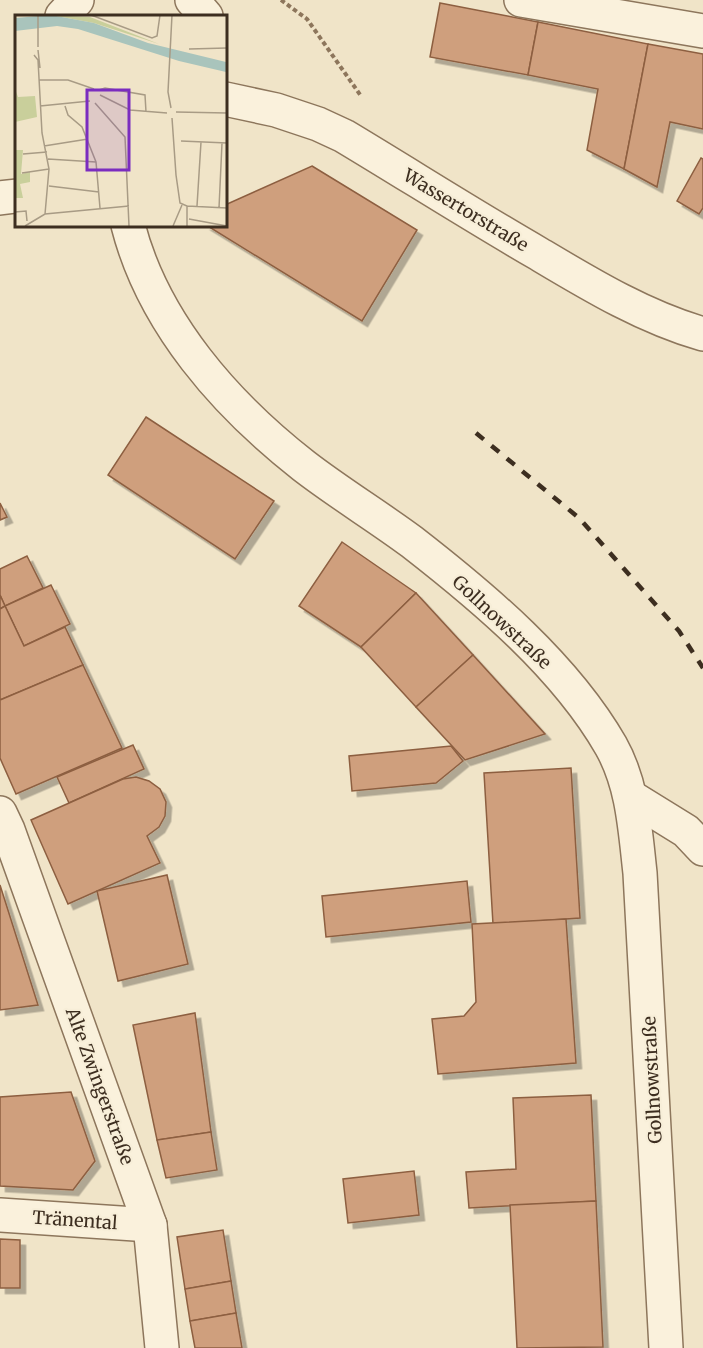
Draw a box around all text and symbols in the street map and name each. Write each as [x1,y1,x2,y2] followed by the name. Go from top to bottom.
[15,15,226,226] inset map
[398,163,533,256] street label: Wassertorstraße
[447,570,557,674] street label: Gollnowstraße
[61,1003,139,1168] street label: Alte Zwingerstraße
[637,1016,667,1144] street label: Gollnowstraße
[32,1206,119,1234] street label: Tränental

